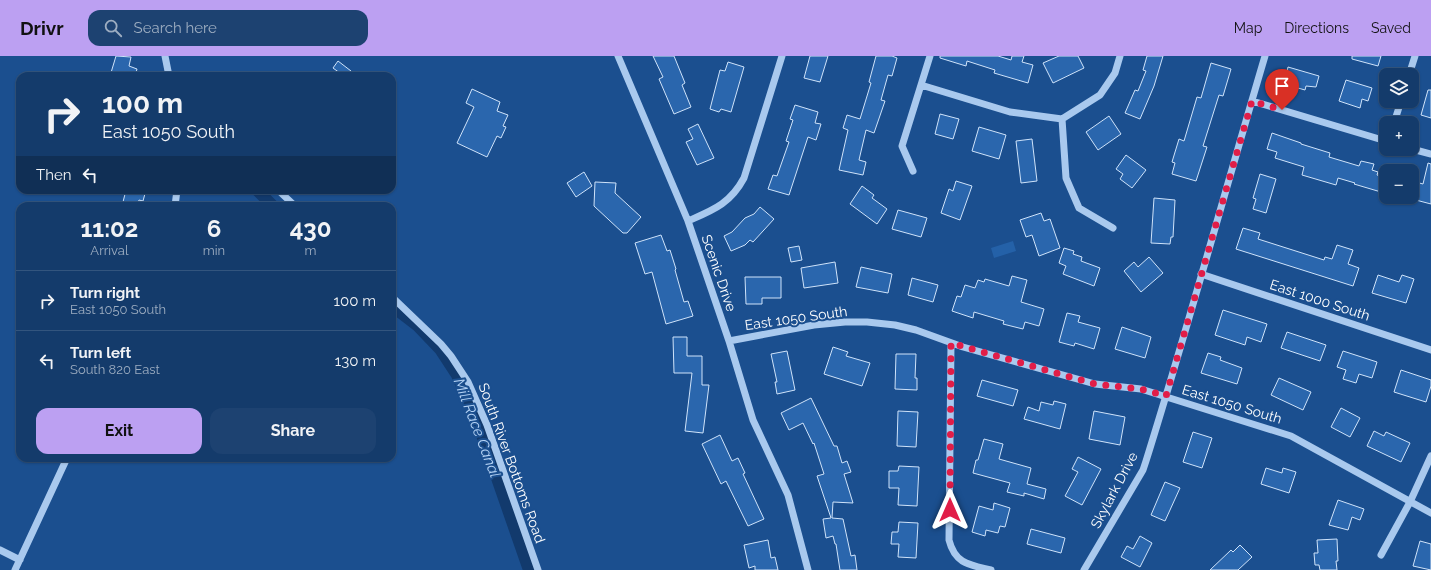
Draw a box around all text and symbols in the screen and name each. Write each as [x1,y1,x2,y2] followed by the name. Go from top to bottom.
[88,10,368,46] search box
[20,17,64,39] text: Drivr
[102,17,124,39] icon: search
[134,19,217,37] text: Search here
[1234,20,1262,36] text: Map
[1284,20,1349,36] text: Directions
[1371,20,1411,36] text: Saved
[1379,68,1419,204] map controls
[1379,68,1419,108] button: layers
[1265,69,1299,110] pin
[1271,75,1293,97] icon: arrive
[102,87,183,120] text: 100 m
[36,88,88,140] icon: right
[1379,116,1419,156] button: +
[102,121,235,142] text: East 1050 South
[79,164,101,186] icon: left
[1379,164,1419,204] button: −
[36,166,71,184] text: Then
[80,214,138,243] text: 11:02
[207,214,221,243] text: 6
[290,214,332,243] text: 430
[698,232,740,314] street label: Scenic Drive
[90,243,128,258] text: Arrival
[203,243,225,258] text: min
[305,243,317,258] text: m
[1268,276,1372,324] street label: East 1000 South
[70,284,140,302] text: Turn right
[36,290,58,312] icon: right
[334,292,376,310] text: 100 m
[70,302,166,317] text: East 1050 South
[744,303,848,333] street label: East 1050 South
[70,344,131,362] text: Turn left
[36,350,58,372] icon: left
[335,352,376,370] text: 130 m
[70,362,160,377] text: South 820 East
[450,376,504,480] water label: Mill Race Canal
[476,381,548,545] street label: South River Bottoms Road
[1180,381,1284,427] street label: East 1050 South
[36,408,202,454] button: Exit
[210,408,376,454] button: Share
[1087,449,1141,531] street label: Skylark Drive
[929,489,971,531] position arrow

